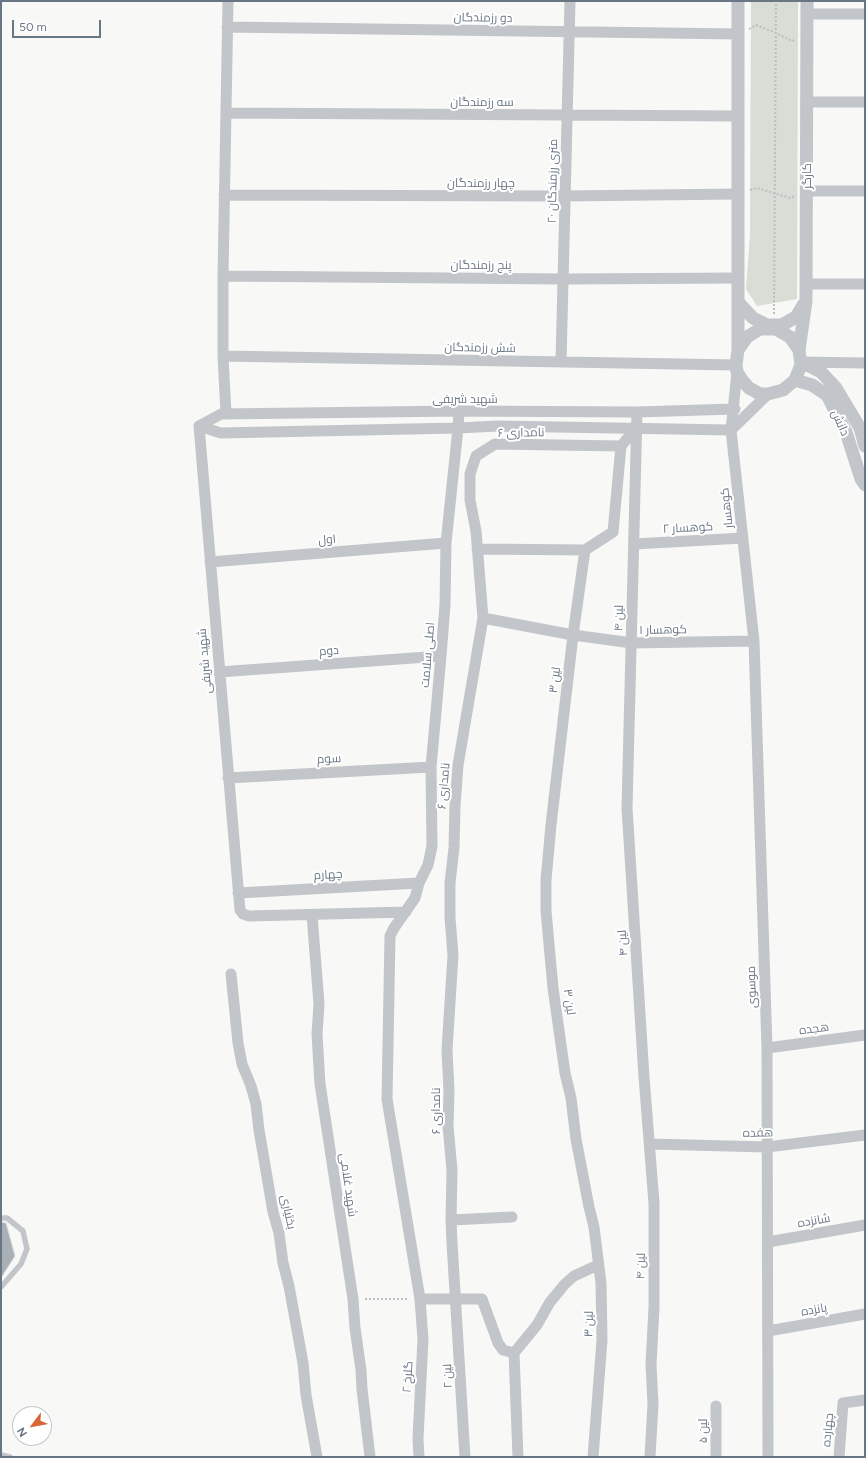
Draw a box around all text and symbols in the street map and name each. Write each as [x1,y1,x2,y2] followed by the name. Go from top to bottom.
[453,10,513,26] street label: دو رزمندگان
[14,12,103,38] scale bar
[19,20,47,34] text: 50 m
[450,95,514,109] street label: سه رزمندگان
[545,139,561,223] street label: ۲۰ متری رزمندگان
[800,163,814,189] street label: کارگر
[447,176,515,190] street label: چهار رزمندگان
[451,258,511,272] street label: پنج رزمندگان
[444,340,516,356] street label: شش رزمندگان
[432,392,498,406] street label: شهید شریفی
[828,408,852,438] street label: دانش
[498,425,544,441] street label: نامداری ۶
[718,487,736,529] street label: کوهسار
[663,519,713,537] street label: کوهسار ۲
[318,532,336,548] street label: اول
[612,605,626,631] street label: لین ۴
[418,622,438,688] street label: اصلی سلامت
[639,622,687,638] street label: کوهسار ۱
[195,628,215,694] street label: شهید شریفی
[319,643,339,659] street label: دوم
[546,666,564,694] street label: لین ۳
[316,751,342,767] street label: سوم
[435,762,453,810] street label: نامداری ۶
[313,867,343,883] street label: چهارم
[615,929,631,957] street label: لین ۴
[744,966,760,1008] street label: موسوی
[560,988,578,1016] street label: لین ۳
[798,1020,830,1038] street label: هجده
[429,1088,443,1134] street label: نامداری ۶
[743,1126,773,1140] street label: هفده
[336,1152,360,1218] street label: شهید غلامی
[277,1193,299,1231] street label: بختیاری
[796,1211,832,1231] street label: شانزده
[634,1253,648,1279] street label: لین ۴
[800,1301,828,1319] street label: پانزده
[582,1311,596,1337] street label: لین ۳
[400,1361,416,1393] street label: گلرخ ۲
[440,1364,456,1388] street label: لین ۲
[12,1406,52,1446] north arrow
[819,1412,837,1448] street label: چهارده
[696,1419,710,1443] street label: لین ۵
[14,1425,30,1439] text: N

